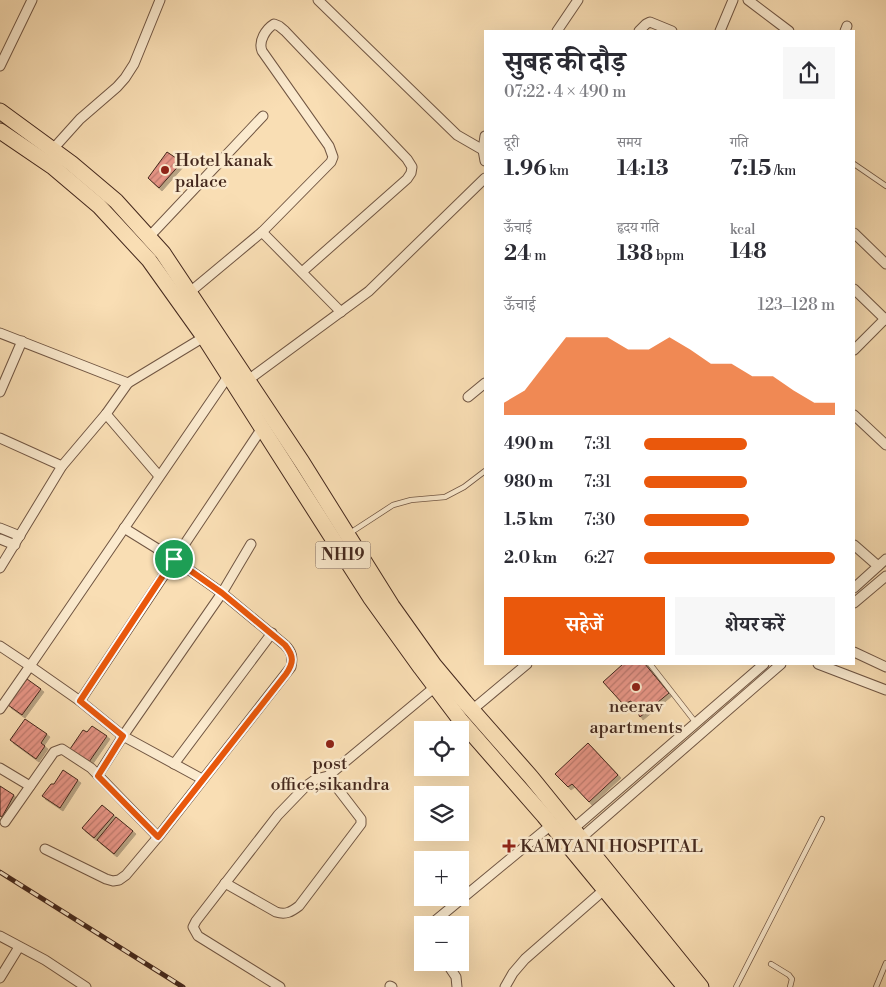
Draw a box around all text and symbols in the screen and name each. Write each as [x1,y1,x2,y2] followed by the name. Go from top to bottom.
[504,45,625,80] text: सुबह की दौड़
[783,47,835,99] button: share
[504,82,626,102] text: 07:22 · 4 × 490 m
[504,134,519,152] text: दूरी
[617,134,642,152] text: समय
[730,134,748,152] text: गति
[175,149,274,193] place label: Hotel kanak palace
[504,156,546,182] text: 1.96
[617,156,669,182] text: 14:13
[730,156,771,182] text: 7:15
[546,162,569,180] text: km
[771,162,796,180] text: /km
[159,164,171,176] marker: Hotel kanak palace
[504,219,532,237] text: ऊँचाई
[617,219,659,237] text: हृदय गति
[730,221,755,239] text: kcal
[730,239,767,265] text: 148
[504,241,531,267] text: 24
[617,241,653,267] text: 138
[531,247,547,265] text: m
[653,247,684,265] text: bpm
[504,295,536,315] text: ऊँचाई
[758,295,835,315] text: 123–128 m
[504,434,554,454] text: 490 m
[584,434,611,454] text: 7:31
[504,472,553,492] text: 980 m
[584,472,611,492] text: 7:31
[504,510,553,530] text: 1.5 km
[584,510,615,530] text: 7:30
[153,538,195,580] pin
[316,542,370,568] road number: NH19
[160,545,188,573] icon: arrive
[504,548,557,568] text: 2.0 km
[584,548,614,568] text: 6:27
[504,597,665,655] button: सहेजें
[675,597,835,655] button: शेयर करें
[630,681,642,693] marker: neerav apartments
[589,695,683,739] place label: neerav apartments
[414,721,469,971] map controls
[414,721,469,776] button: locate
[324,738,336,750] marker: post office,sikandra
[271,752,390,796] place label: post office,sikandra
[414,786,469,841] button: layers
[520,835,703,858] place label: KAMYANI HOSPITAL
[502,839,516,853] marker: KAMYANI HOSPITAL
[414,851,469,906] button: +
[414,916,469,971] button: −

